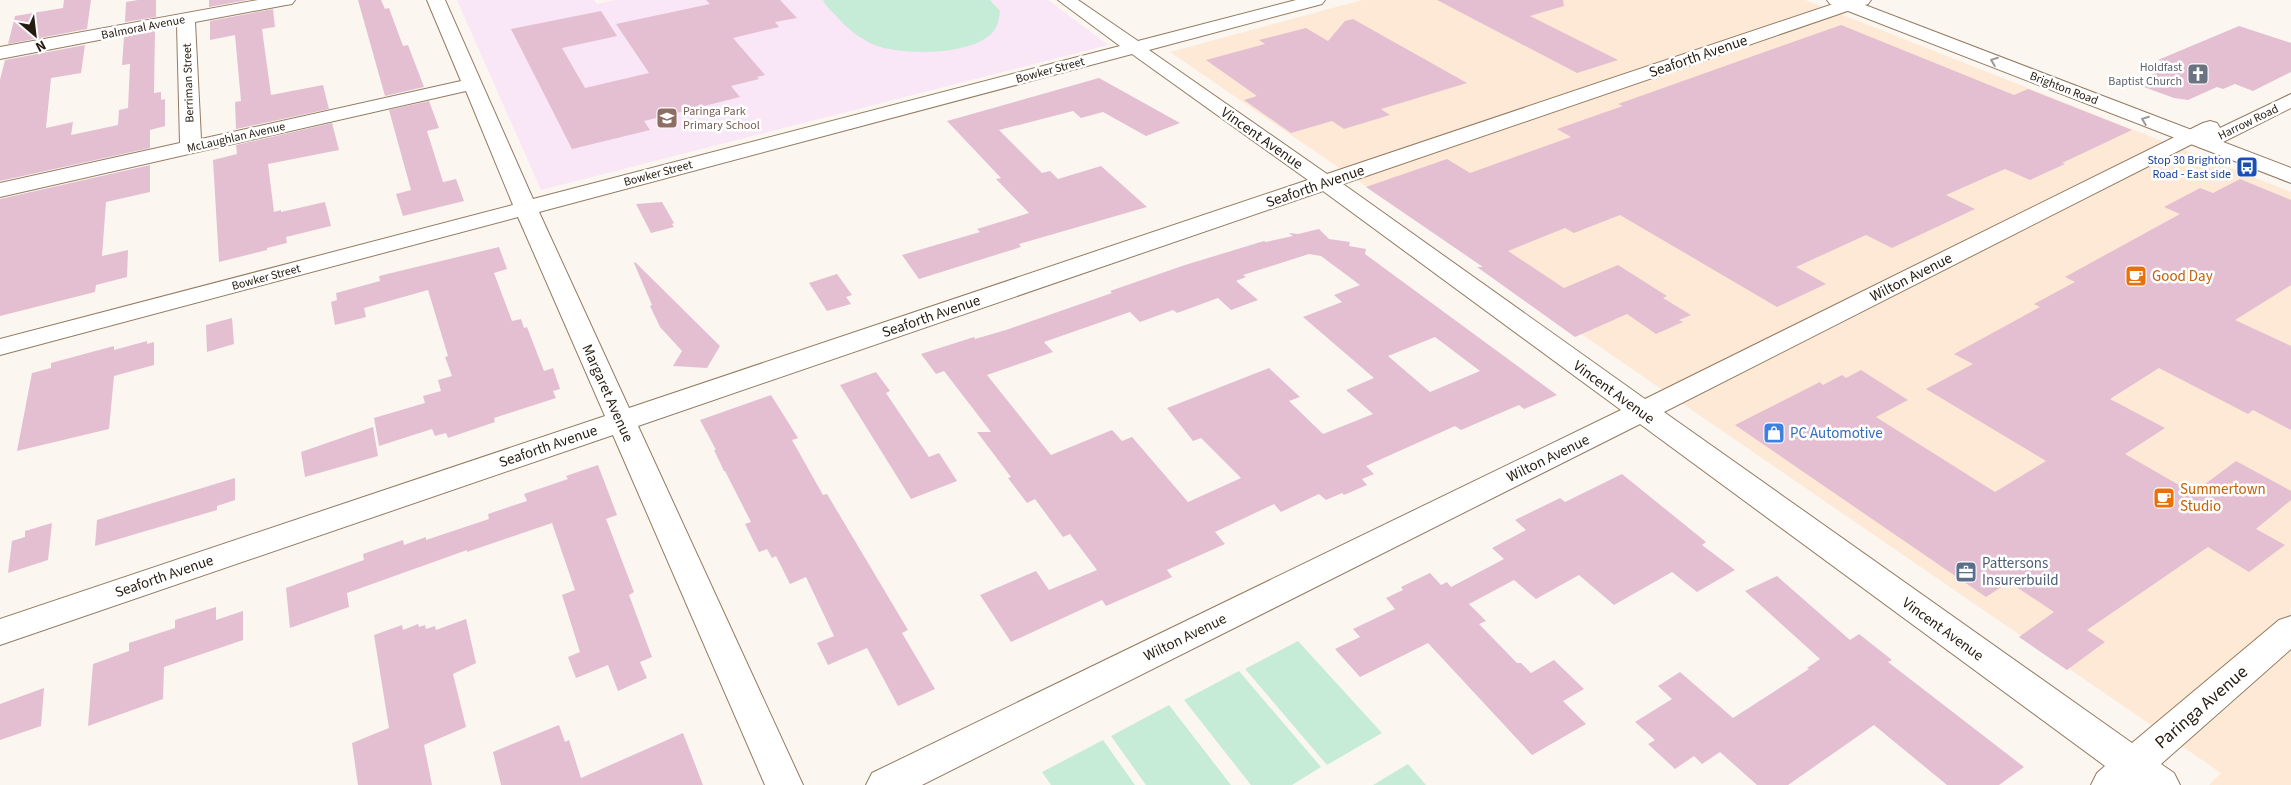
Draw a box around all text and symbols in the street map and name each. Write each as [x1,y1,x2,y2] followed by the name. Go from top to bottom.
[10,10,60,60] north arrow
[100,11,186,44] street label: Balmoral Avenue
[1646,30,1750,83] street label: Seaforth Avenue
[32,35,49,57] text: N
[179,43,198,123] street label: Berriman Street
[1014,53,1086,88] street label: Bowker Street
[1990,57,1998,67] one-way arrow
[2108,59,2182,90] place label: Holdfast Baptist Church
[2186,62,2210,86] church icon: Holdfast Baptist Church
[2027,68,2100,109] street label: Brighton Road
[2215,100,2281,144] street label: Harrow Road
[1216,102,1307,175] street label: Vincent Avenue
[683,103,760,134] place label: Paringa Park Primary School
[655,106,679,130] school or university icon: Paringa Park Primary School
[2141,115,2150,126] one-way arrow
[185,118,287,157] street label: McLaughlan Avenue
[2147,152,2231,183] place label: Stop 30 Brighton Road - East side
[2235,155,2259,179] bus stop icon: Stop 30 Brighton Road - East side
[622,156,694,191] street label: Bowker Street
[1263,160,1367,213] street label: Seaforth Avenue
[1866,248,1956,307] street label: Wilton Avenue
[230,260,302,295] street label: Bowker Street
[2124,264,2148,288] cafe icon: Good Day
[2152,266,2213,287] place label: Good Day
[879,290,983,343] street label: Seaforth Avenue
[577,341,638,445] street label: Margaret Avenue
[1569,356,1659,429] street label: Vincent Avenue
[496,420,600,473] street label: Seaforth Avenue
[1762,421,1786,445] shop icon: PC Automotive
[1790,423,1883,444] place label: PC Automotive
[1503,429,1593,488] street label: Wilton Avenue
[2180,479,2266,517] place label: Summertown Studio
[2152,486,2176,510] cafe icon: Summertown Studio
[112,550,216,603] street label: Seaforth Avenue
[1982,553,2059,591] place label: Pattersons Insurerbuild
[1954,560,1978,584] office icon: Pattersons Insurerbuild
[1898,593,1988,666] street label: Vincent Avenue
[1140,608,1230,667] street label: Wilton Avenue
[2149,660,2253,755] street label: Paringa Avenue

